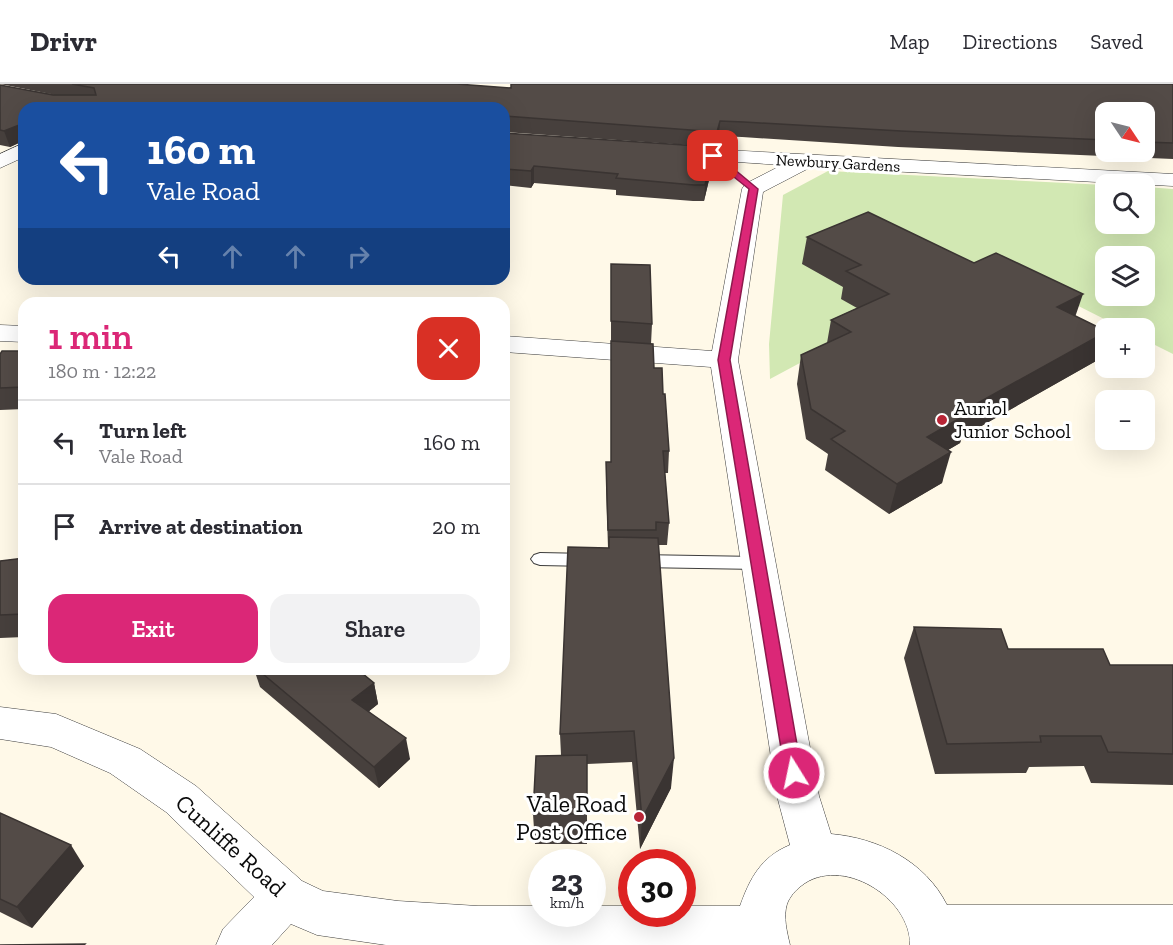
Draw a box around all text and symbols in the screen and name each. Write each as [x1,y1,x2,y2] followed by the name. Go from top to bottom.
[30,25,97,58] text: Drivr
[890,29,930,54] text: Map
[963,29,1057,54] text: Directions
[1090,29,1143,54] text: Saved
[1095,102,1155,162] north arrow
[1095,102,1155,450] map controls
[147,124,255,175] text: 160 m
[48,126,126,204] icon: left
[687,130,738,181] pin
[696,139,729,172] icon: arrive
[775,150,901,176] street label: Newbury Gardens
[1095,174,1155,234] button: search
[147,175,260,207] text: Vale Road
[153,240,186,273] icon: left
[216,240,249,273] icon: ahead
[279,240,312,273] icon: ahead
[342,240,375,273] icon: right
[1095,246,1155,306] button: layers
[48,315,133,358] text: 1 min
[417,317,480,380] button: close
[1095,318,1155,378] button: +
[48,359,156,383] text: 180 m · 12:22
[1095,390,1155,450] button: −
[954,396,1071,443] place label: Auriol Junior School
[935,413,949,427] marker: Auriol Junior School
[99,417,186,444] text: Turn left
[48,426,81,459] icon: left
[423,429,480,456] text: 160 m
[99,444,183,468] text: Vale Road
[48,510,81,543] icon: arrive
[99,513,302,540] text: Arrive at destination
[432,513,480,540] text: 20 m
[48,594,258,663] button: Exit
[270,594,480,663] button: Share
[762,741,826,805] position arrow
[170,788,292,902] street label: Cunliffe Road
[516,789,627,846] place label: Vale Road Post Office
[632,810,646,824] marker: Vale Road Post Office
[618,849,696,927] speed limit sign: 30
[551,863,583,899] text: 23
[550,894,584,912] text: km/h

